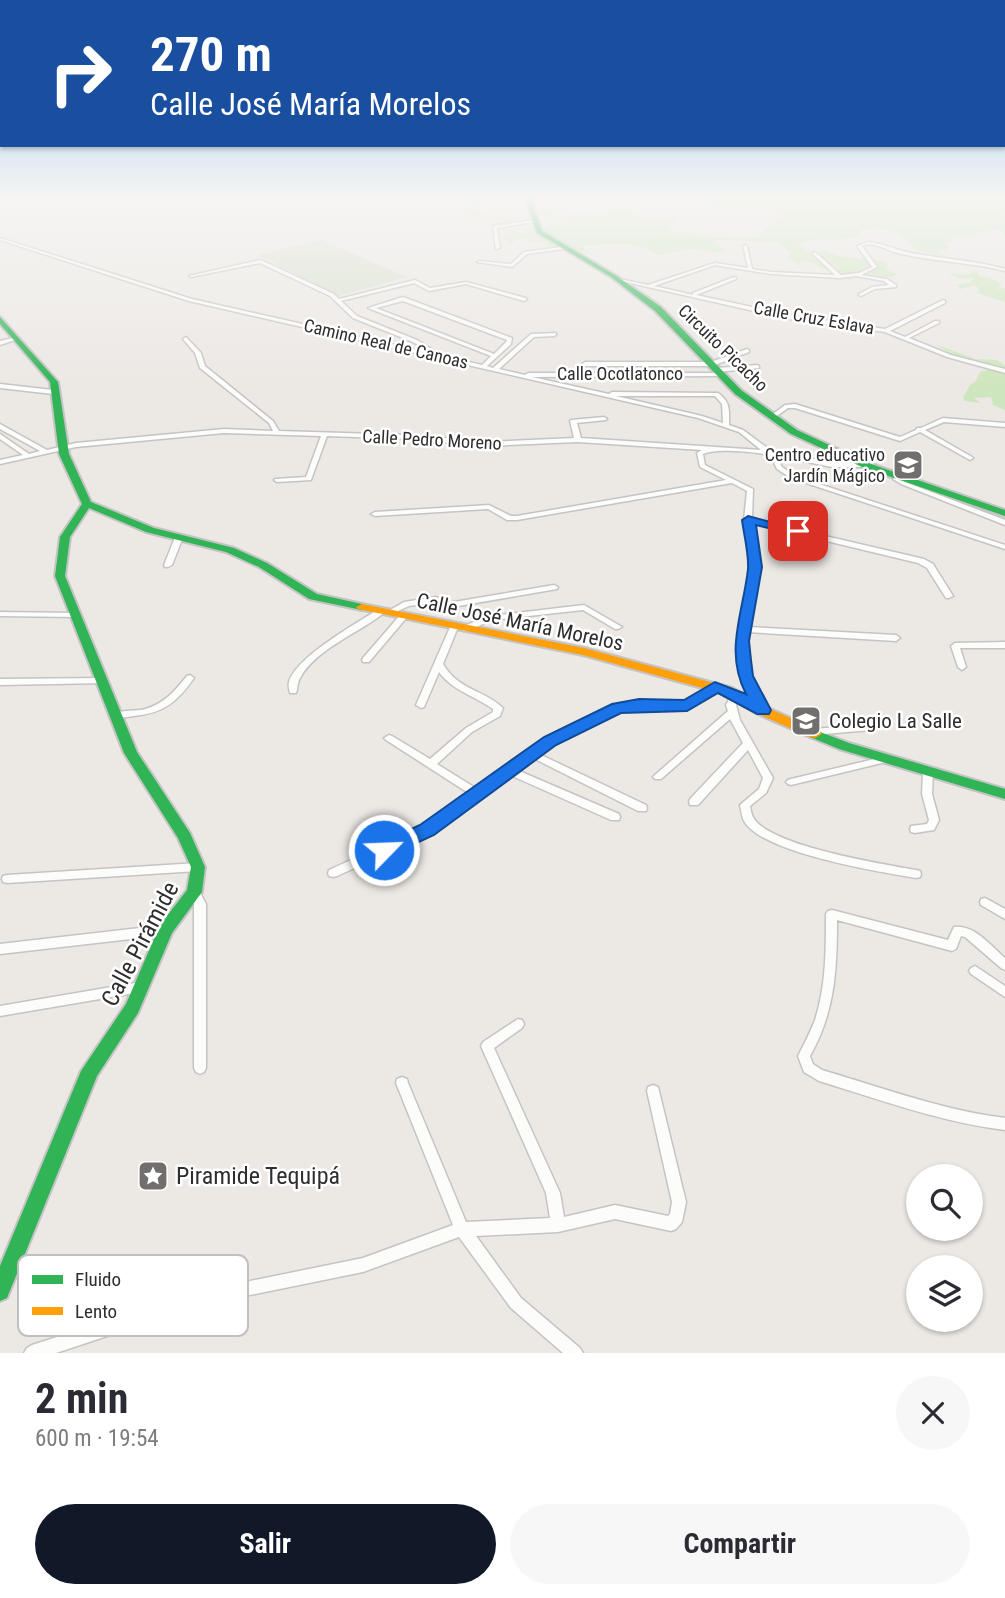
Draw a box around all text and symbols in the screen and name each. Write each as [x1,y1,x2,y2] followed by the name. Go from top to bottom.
[150,26,272,83] text: 270 m
[35,28,126,119] icon: right
[150,85,471,123] text: Calle José María Morelos
[752,297,876,338] street label: Calle Cruz Eslava
[674,300,772,396] street label: Circuito Picacho
[302,314,470,373] street label: Camino Real de Canoas
[557,363,683,384] street label: Calle Ocotlatonco
[362,425,502,454] street label: Calle Pedro Moreno
[765,444,885,486] place label: Centro educativo Jardín Mágico
[891,448,925,482] school or university icon: Centro educativo Jardín Mágico
[768,501,828,561] pin
[779,512,817,550] icon: arrive
[414,588,626,656] street label: Calle José María Morelos
[789,704,823,738] school or university icon: Colegio La Salle
[829,709,962,733] place label: Colegio La Salle
[347,813,421,887] position arrow
[96,877,184,1011] street label: Calle Pirámide
[136,1159,170,1193] place icon: Piramide Tequipá
[176,1162,340,1190] place label: Piramide Tequipá
[906,1164,983,1332] map controls
[906,1164,983,1241] button: search
[18,1255,248,1336] legend
[906,1255,983,1332] button: layers
[75,1268,121,1291] text: Fluido
[75,1300,117,1323] text: Lento
[35,1374,128,1423] text: 2 min
[896,1376,970,1450] button: close
[35,1425,159,1452] text: 600 m · 19:54
[35,1504,496,1584] button: Salir
[510,1504,970,1584] button: Compartir

